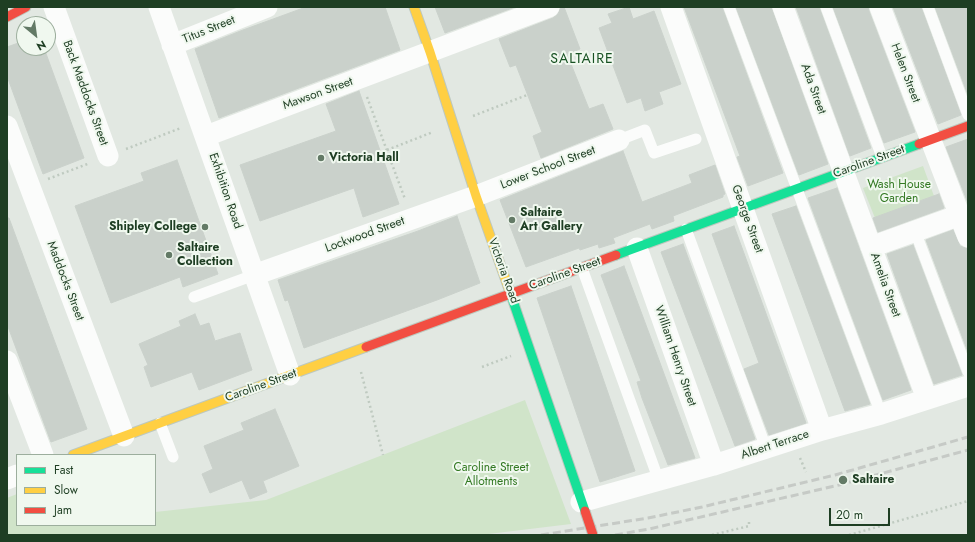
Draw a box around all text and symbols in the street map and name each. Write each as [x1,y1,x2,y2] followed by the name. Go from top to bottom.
[181,13,237,47] street label: Titus Street
[16,16,56,56] north arrow
[34,37,49,55] text: N
[59,38,111,148] street label: Back Maddocks Street
[887,41,923,105] street label: Helen Street
[550,52,614,68] district label: SALTAIRE
[797,62,829,116] street label: Ada Street
[281,75,355,113] street label: Mawson Street
[831,142,907,182] street label: Caroline Street
[499,143,597,193] street label: Lower School Street
[205,151,245,231] street label: Exhibition Road
[329,151,399,165] place label: Victoria Hall
[316,153,326,163] marker: Victoria Hall
[867,178,931,206] park label: Wash House Garden
[728,183,766,255] street label: George Street
[520,206,582,234] place label: Saltaire Art Gallery
[323,214,407,256] street label: Lockwood Street
[507,215,517,225] marker: Saltaire Art Gallery
[109,220,197,234] place label: Shipley College
[200,222,210,232] marker: Shipley College
[484,236,522,306] street label: Victoria Road
[43,239,87,323] street label: Maddocks Street
[177,241,233,269] place label: Saltaire Collection
[164,250,174,260] marker: Saltaire Collection
[867,251,903,319] street label: Amelia Street
[527,254,603,294] street label: Caroline Street
[651,304,699,408] street label: William Henry Street
[223,366,299,406] street label: Caroline Street
[739,427,811,463] street label: Albert Terrace
[16,454,156,526] legend
[54,461,73,479] text: Fast
[453,461,529,489] park label: Caroline Street Allotments
[852,473,894,487] place label: Saltaire
[837,474,849,486] marker: Saltaire
[54,481,78,499] text: Slow
[831,500,892,526] scale bar
[54,501,72,519] text: Jam
[836,506,863,524] text: 20 m

